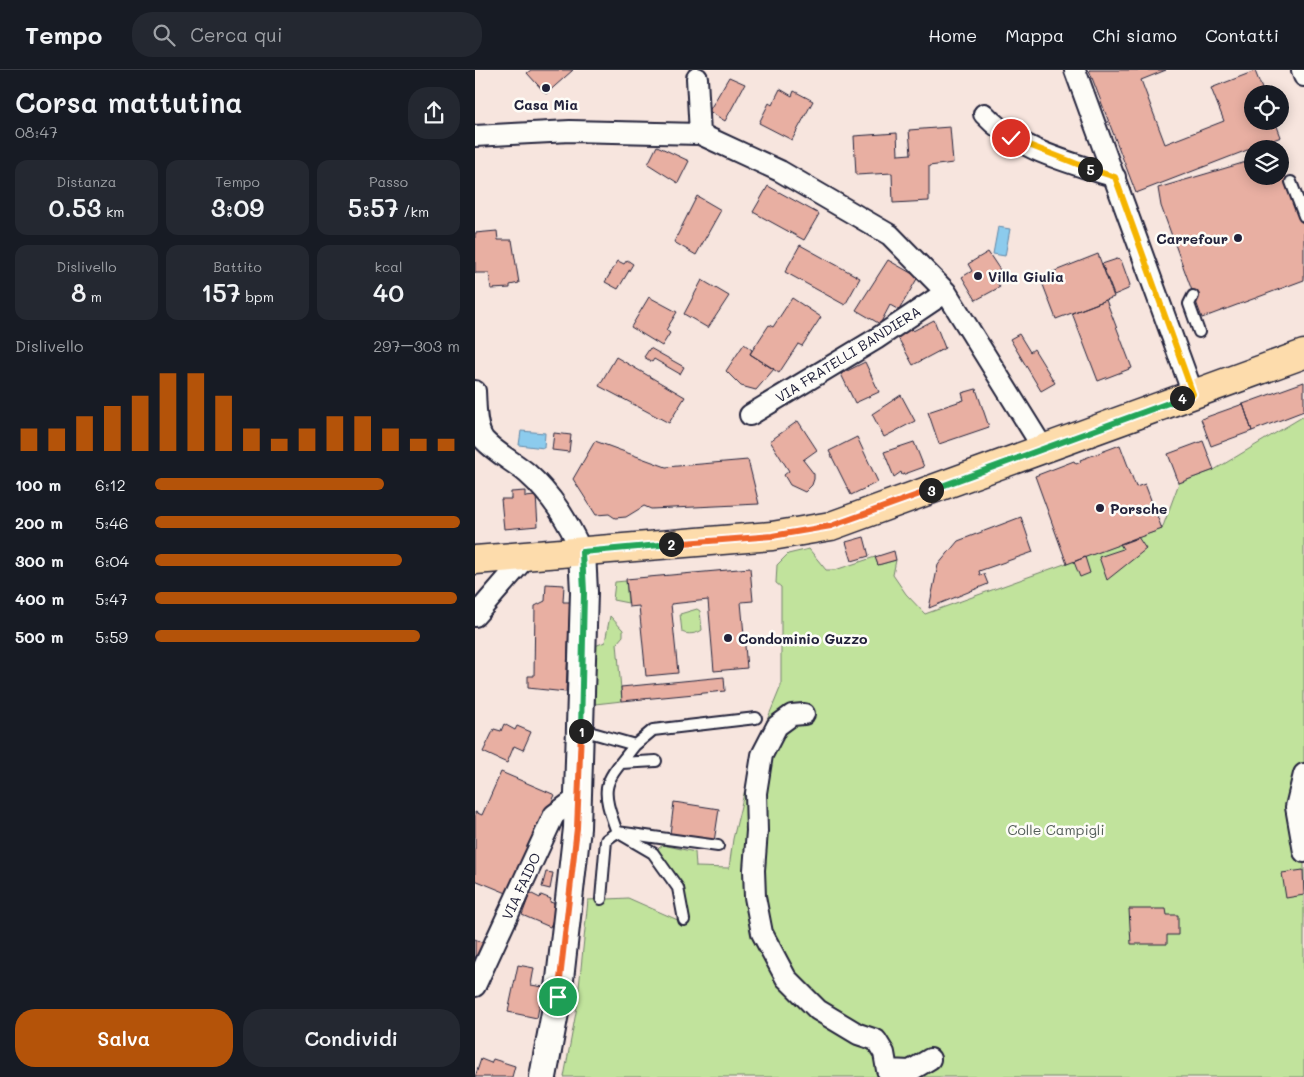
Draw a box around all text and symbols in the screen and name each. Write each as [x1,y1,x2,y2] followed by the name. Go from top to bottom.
[132,12,482,57] search box
[25,19,102,50] text: Tempo
[150,21,178,49] icon: search
[190,22,283,47] text: Cerca qui
[928,23,977,47] text: Home
[1005,23,1064,47] text: Mappa
[1092,23,1177,47] text: Chi siamo
[1205,23,1279,47] text: Contatti
[540,82,552,94] marker: Casa Mia
[15,84,243,120] text: Corsa mattutina
[1244,85,1289,185] map controls
[1244,85,1289,130] button: locate
[408,87,460,139] button: share
[514,95,579,114] place label: Casa Mia
[990,117,1032,159] pin
[15,121,58,142] text: 08:47
[997,124,1025,152] icon: check
[1244,140,1289,185] button: layers
[1077,156,1103,182] pin: 5
[1086,160,1095,179] text: 5
[57,172,116,191] text: Distanza
[215,172,260,191] text: Tempo
[369,172,408,191] text: Passo
[48,191,101,223] text: 0.53
[211,191,264,223] text: 3:09
[348,191,399,223] text: 5:57
[101,202,125,221] text: km
[399,202,429,221] text: /km
[1156,229,1228,248] place label: Carrefour
[1232,232,1244,244] marker: Carrefour
[57,257,116,276] text: Dislivello
[213,257,262,276] text: Battito
[375,257,402,276] text: kcal
[988,267,1064,286] place label: Villa Giulia
[972,270,984,282] marker: Villa Giulia
[71,276,86,308] text: 8
[201,276,241,308] text: 157
[373,276,404,308] text: 40
[86,287,102,306] text: m
[241,287,274,306] text: bpm
[772,301,924,407] street label: VIA FRATELLI BANDIERA
[15,335,83,356] text: Dislivello
[373,335,460,356] text: 297–303 m
[1169,386,1195,410] pin: 4
[1178,389,1187,408] text: 4
[15,474,61,495] text: 100 m
[95,474,126,495] text: 6:12
[919,478,943,502] pin: 3
[927,481,936,500] text: 3
[1110,499,1167,518] place label: Porsche
[1094,502,1106,514] marker: Porsche
[15,512,63,533] text: 200 m
[95,512,128,533] text: 5:46
[659,532,683,556] pin: 2
[668,535,675,554] text: 2
[15,550,64,571] text: 300 m
[95,550,129,571] text: 6:04
[15,588,64,609] text: 400 m
[95,588,128,609] text: 5:47
[15,626,63,647] text: 500 m
[95,626,128,647] text: 5:59
[738,629,868,648] place label: Condominio Guzzo
[722,632,734,644] marker: Condominio Guzzo
[569,718,593,744] pin: 1
[578,722,585,741] text: 1
[1007,820,1105,839] park label: Colle Campigli
[497,849,545,923] street label: VIA FAIDO
[537,976,579,1018] pin
[544,983,572,1011] icon: arrive
[15,1009,233,1067] button: Salva
[243,1009,460,1067] button: Condividi

